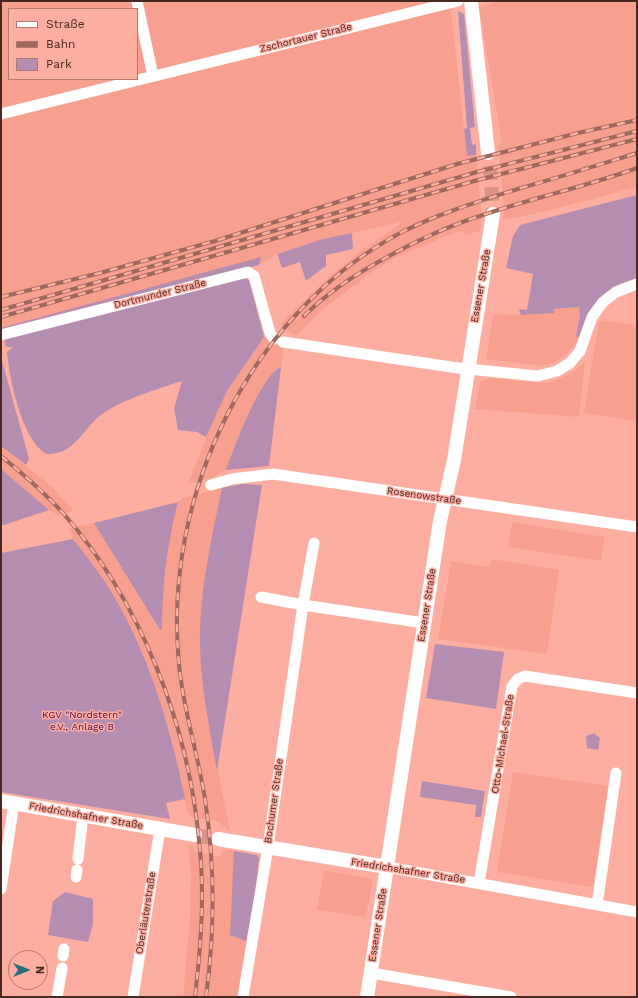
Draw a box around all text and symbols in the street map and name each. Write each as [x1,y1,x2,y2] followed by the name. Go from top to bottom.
[8,8,138,80] legend
[46,17,85,31] text: Straße
[259,21,353,55] street label: Zschortauer Straße
[46,37,75,51] text: Bahn
[46,57,72,71] text: Park
[469,248,493,324] street label: Essener Straße
[113,277,207,311] street label: Dortmunder Straße
[386,485,462,507] street label: Rosenowstraße
[415,567,439,643] street label: Essener Straße
[489,693,517,795] street label: Otto-Michael-Straße
[42,709,122,732] park label: KGV "Nordstern" e.V., Anlage B
[262,758,286,844] street label: Bochumer Straße
[28,800,144,832] street label: Friedrichshafner Straße
[350,856,466,886] street label: Friedrichshafner Straße
[134,871,158,955] street label: Oberläuterstraße
[366,887,390,963] street label: Essener Straße
[8,950,48,990] north arrow
[33,966,46,974] text: N

